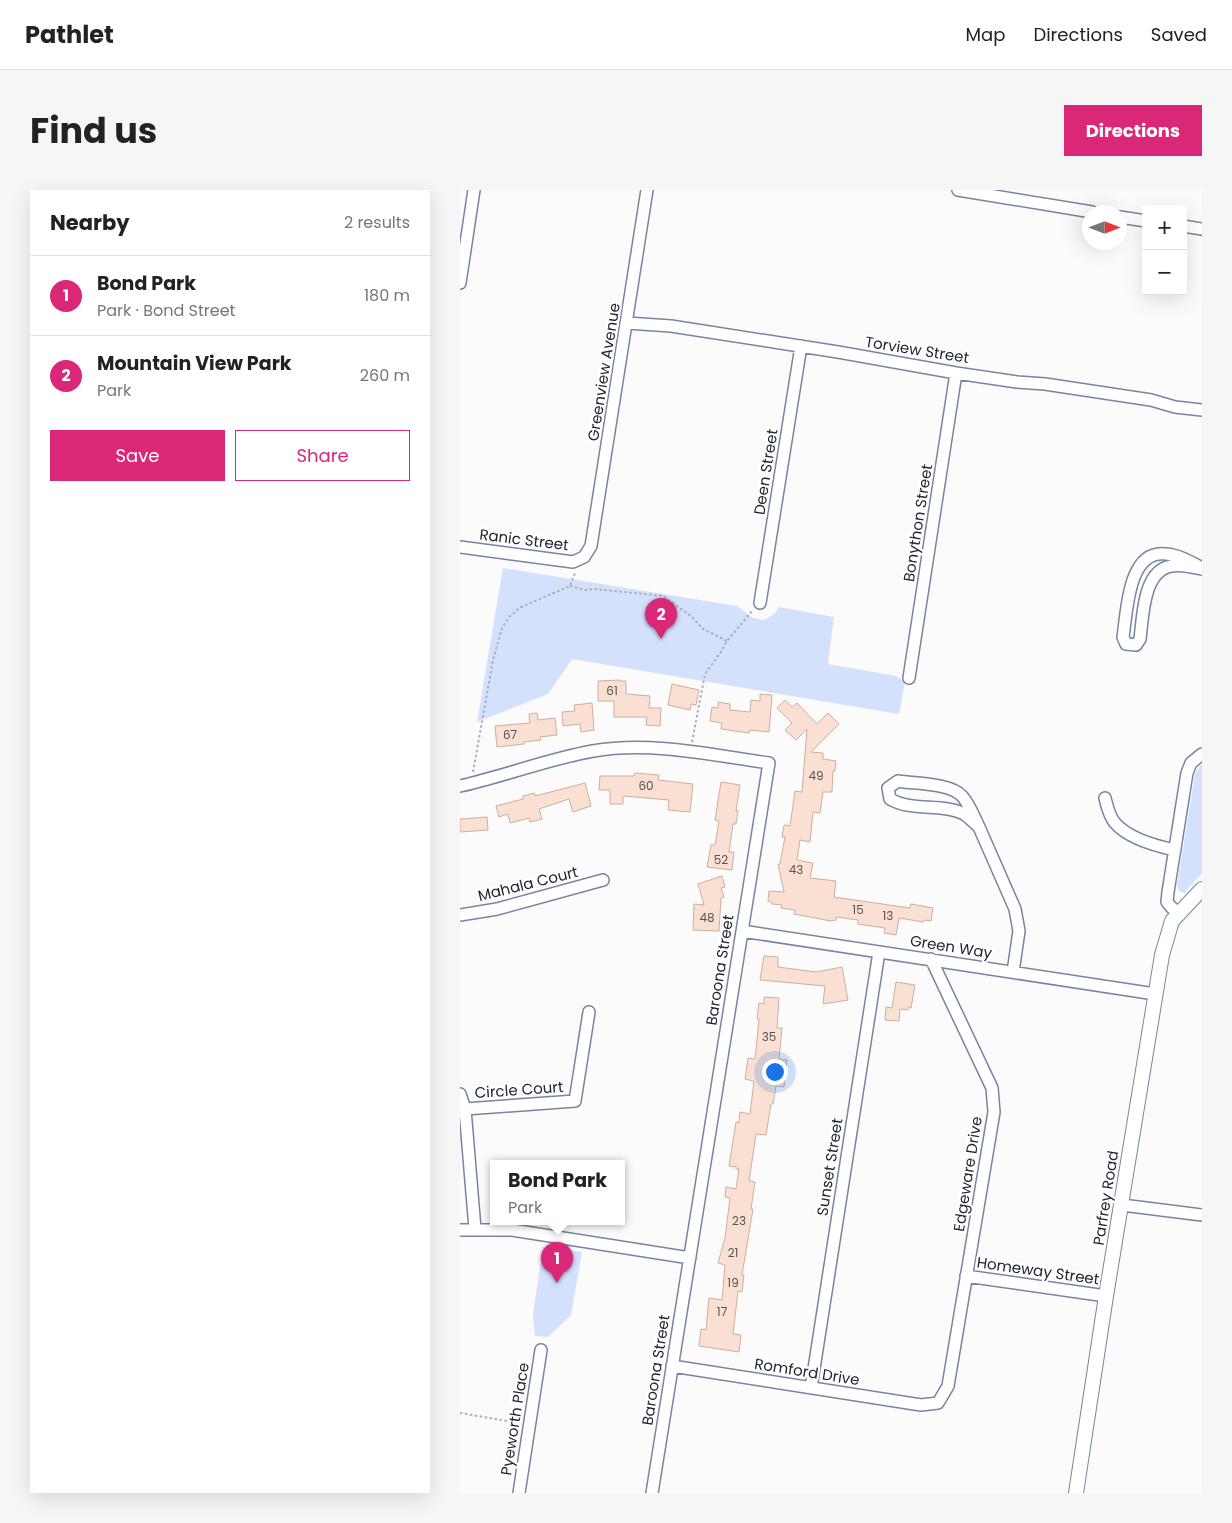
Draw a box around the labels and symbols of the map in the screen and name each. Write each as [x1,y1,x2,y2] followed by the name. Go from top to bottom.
[1082,205,1127,250] north arrow
[582,301,625,442] street label: Greenview Avenue
[864,331,971,368] street label: Torview Street
[748,427,783,516] street label: Deen Street
[898,462,937,583] street label: Bonython Street
[478,524,570,555] street label: Ranic Street
[645,598,677,639] pin: 2
[606,682,618,699] house number: 61
[503,726,518,743] house number: 67
[808,767,824,784] house number: 49
[638,777,654,794] house number: 60
[714,851,728,868] house number: 52
[476,861,580,906] street label: Mahala Court
[789,861,803,878] house number: 43
[852,901,864,918] house number: 15
[883,907,893,924] house number: 13
[699,909,715,926] house number: 48
[700,913,739,1027] street label: Baroona Street
[909,930,994,963] street label: Green Way
[762,1028,776,1045] house number: 35
[762,1059,788,1085] your location
[474,1076,564,1103] street label: Circle Court
[948,1115,987,1233] street label: Edgeware Drive
[811,1117,848,1217] street label: Sunset Street
[1088,1149,1123,1247] street label: Parfrey Road
[732,1212,746,1229] house number: 23
[541,1242,573,1283] pin: 1
[728,1244,738,1261] house number: 21
[975,1252,1101,1289] street label: Homeway Street
[727,1274,739,1291] house number: 19
[717,1303,728,1320] house number: 17
[636,1313,675,1427] street label: Baroona Street
[753,1353,861,1390] street label: Romford Drive
[495,1361,534,1477] street label: Pyeworth Place

